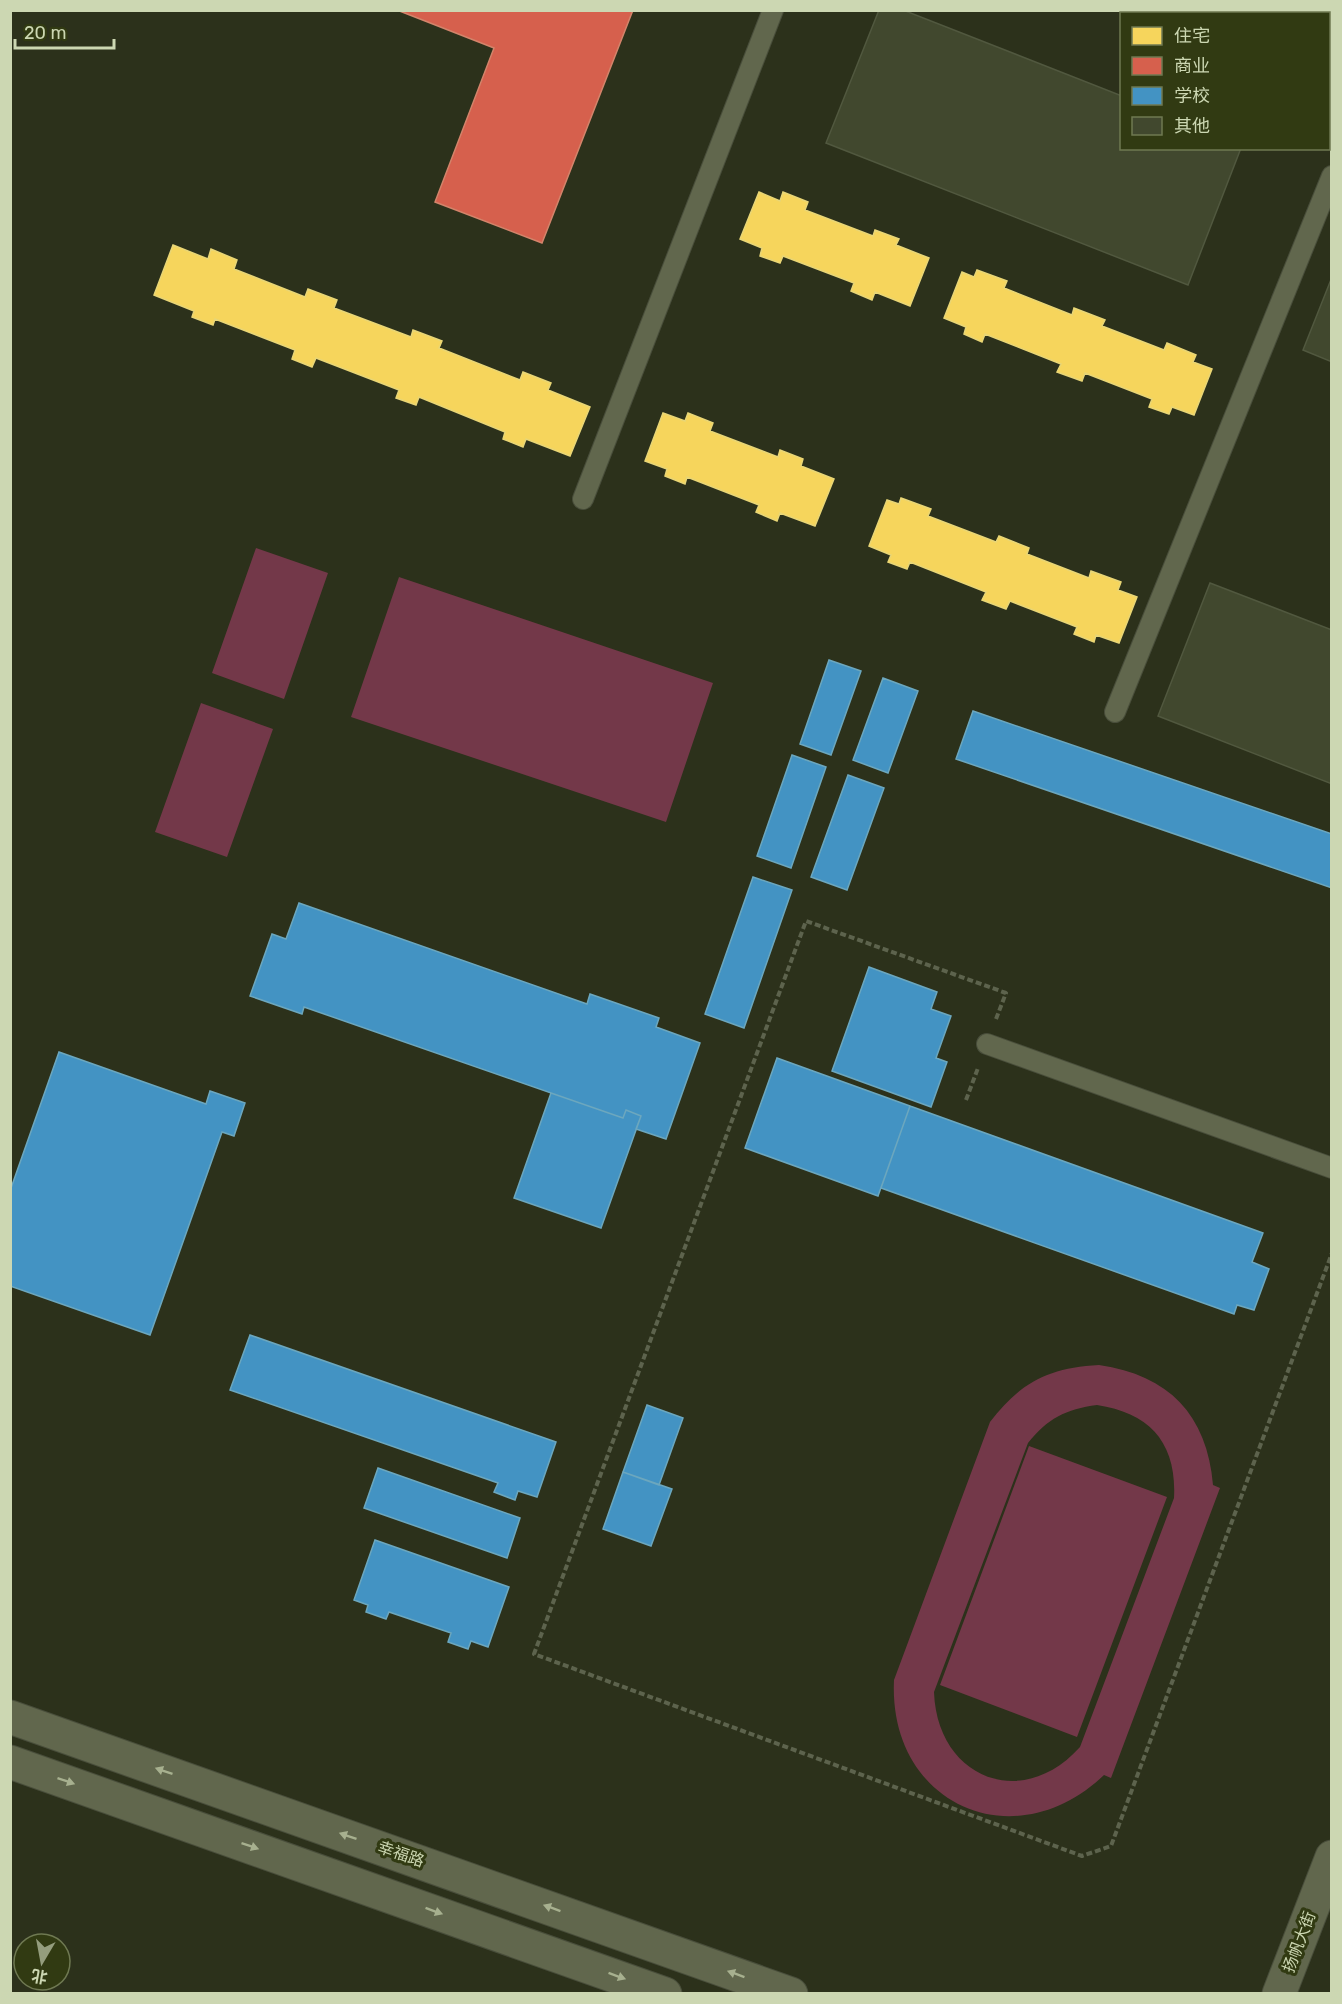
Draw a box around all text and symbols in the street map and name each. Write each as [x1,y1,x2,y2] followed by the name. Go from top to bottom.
[15,12,114,50] scale bar
[1120,12,1330,150] legend
[24,22,66,44] text: 20 m
[1174,25,1210,47] text: 住宅
[1174,55,1210,77] text: 商业
[1174,85,1210,107] text: 学校
[1174,115,1210,137] text: 其他
[155,1766,173,1775] one-way arrow
[57,1776,75,1786] one-way arrow
[339,1830,357,1840] one-way arrow
[375,1837,427,1871] street label: 幸福路
[241,1841,259,1851] one-way arrow
[543,1903,561,1913] one-way arrow
[425,1906,443,1916] one-way arrow
[1279,1909,1319,1975] street label: 扬帆大街
[12,1932,72,1992] north arrow
[30,1966,49,1987] text: 北
[726,1968,744,1978] one-way arrow
[608,1972,626,1982] one-way arrow

